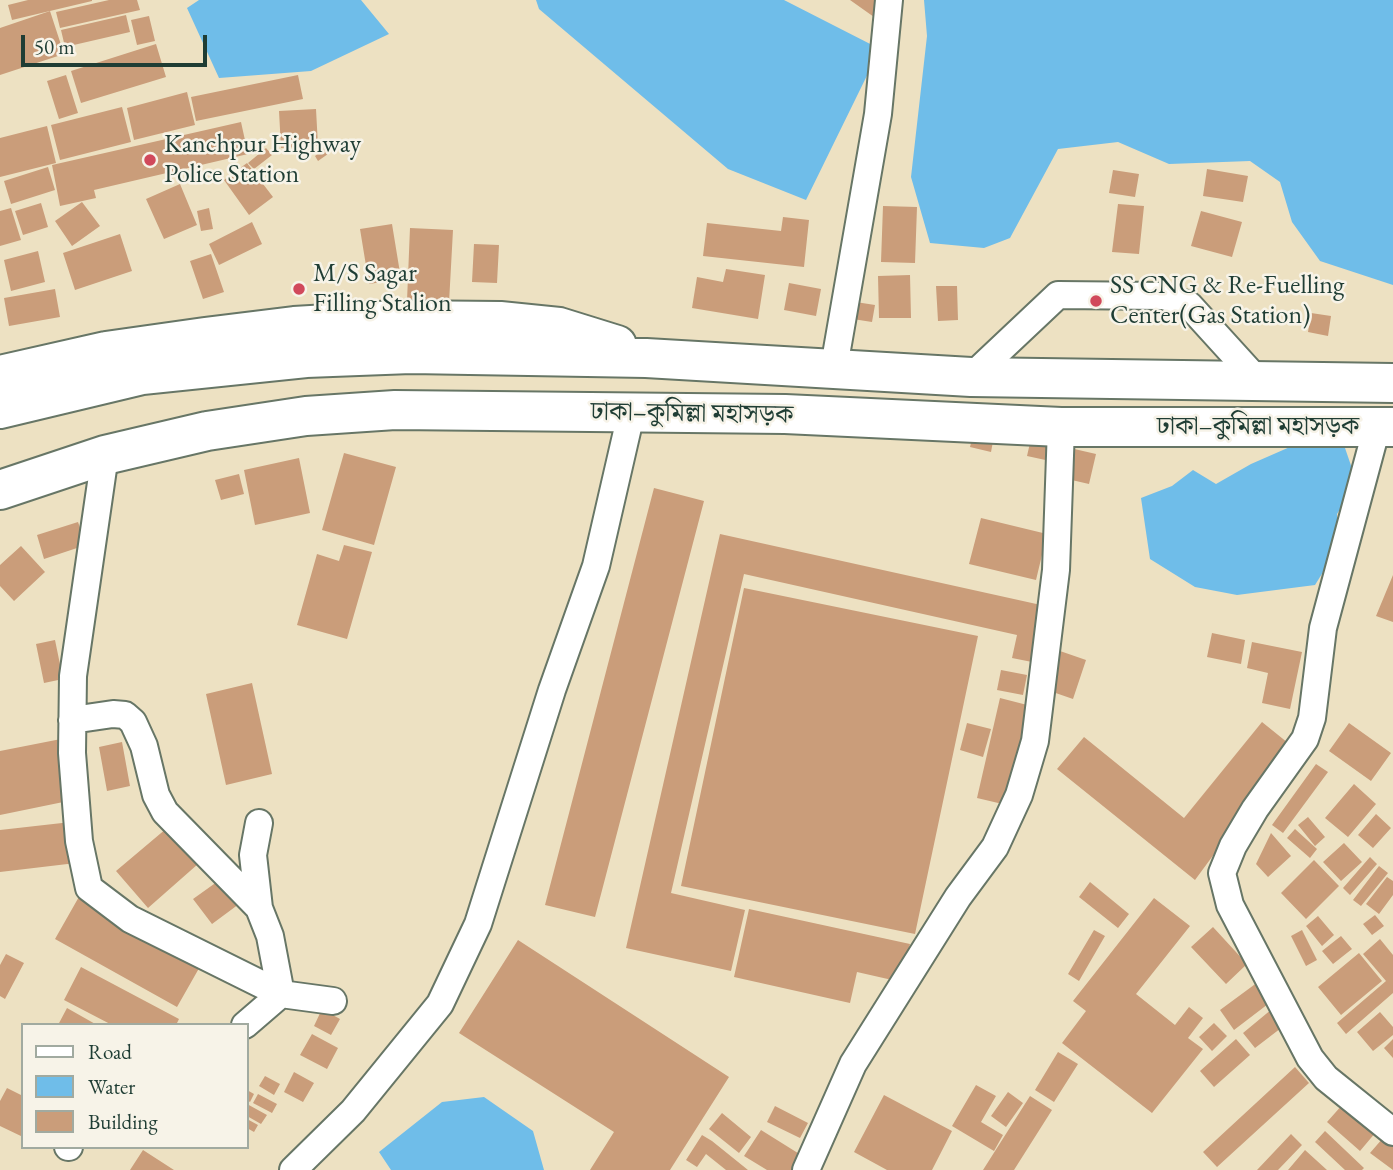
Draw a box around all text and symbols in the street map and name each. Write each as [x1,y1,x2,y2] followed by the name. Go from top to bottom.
[24,21,210,65] scale bar
[34,33,75,60] text: 50 m
[164,129,361,190] place label: Kanchpur Highway Police Station
[142,152,158,168] marker: Kanchpur Highway Police Station
[313,258,452,320] place label: M/S Sagar Filling Stalion
[1110,270,1344,332] place label: SS CNG & Re-Fuelling Center(Gas Station)
[291,281,307,297] marker: M/S Sagar Filling Stalion
[1088,293,1104,309] marker: SS CNG & Re-Fuelling Center(Gas Station)
[590,397,794,431] street label: ঢাকা–কুমিল্লা মহাসড়ক
[1157,411,1359,443] street label: ঢাকা–কুমিল্লা মহাসড়ক
[21,1023,248,1149] legend
[88,1038,132,1065] text: Road
[88,1073,135,1100] text: Water
[88,1108,158,1135] text: Building

